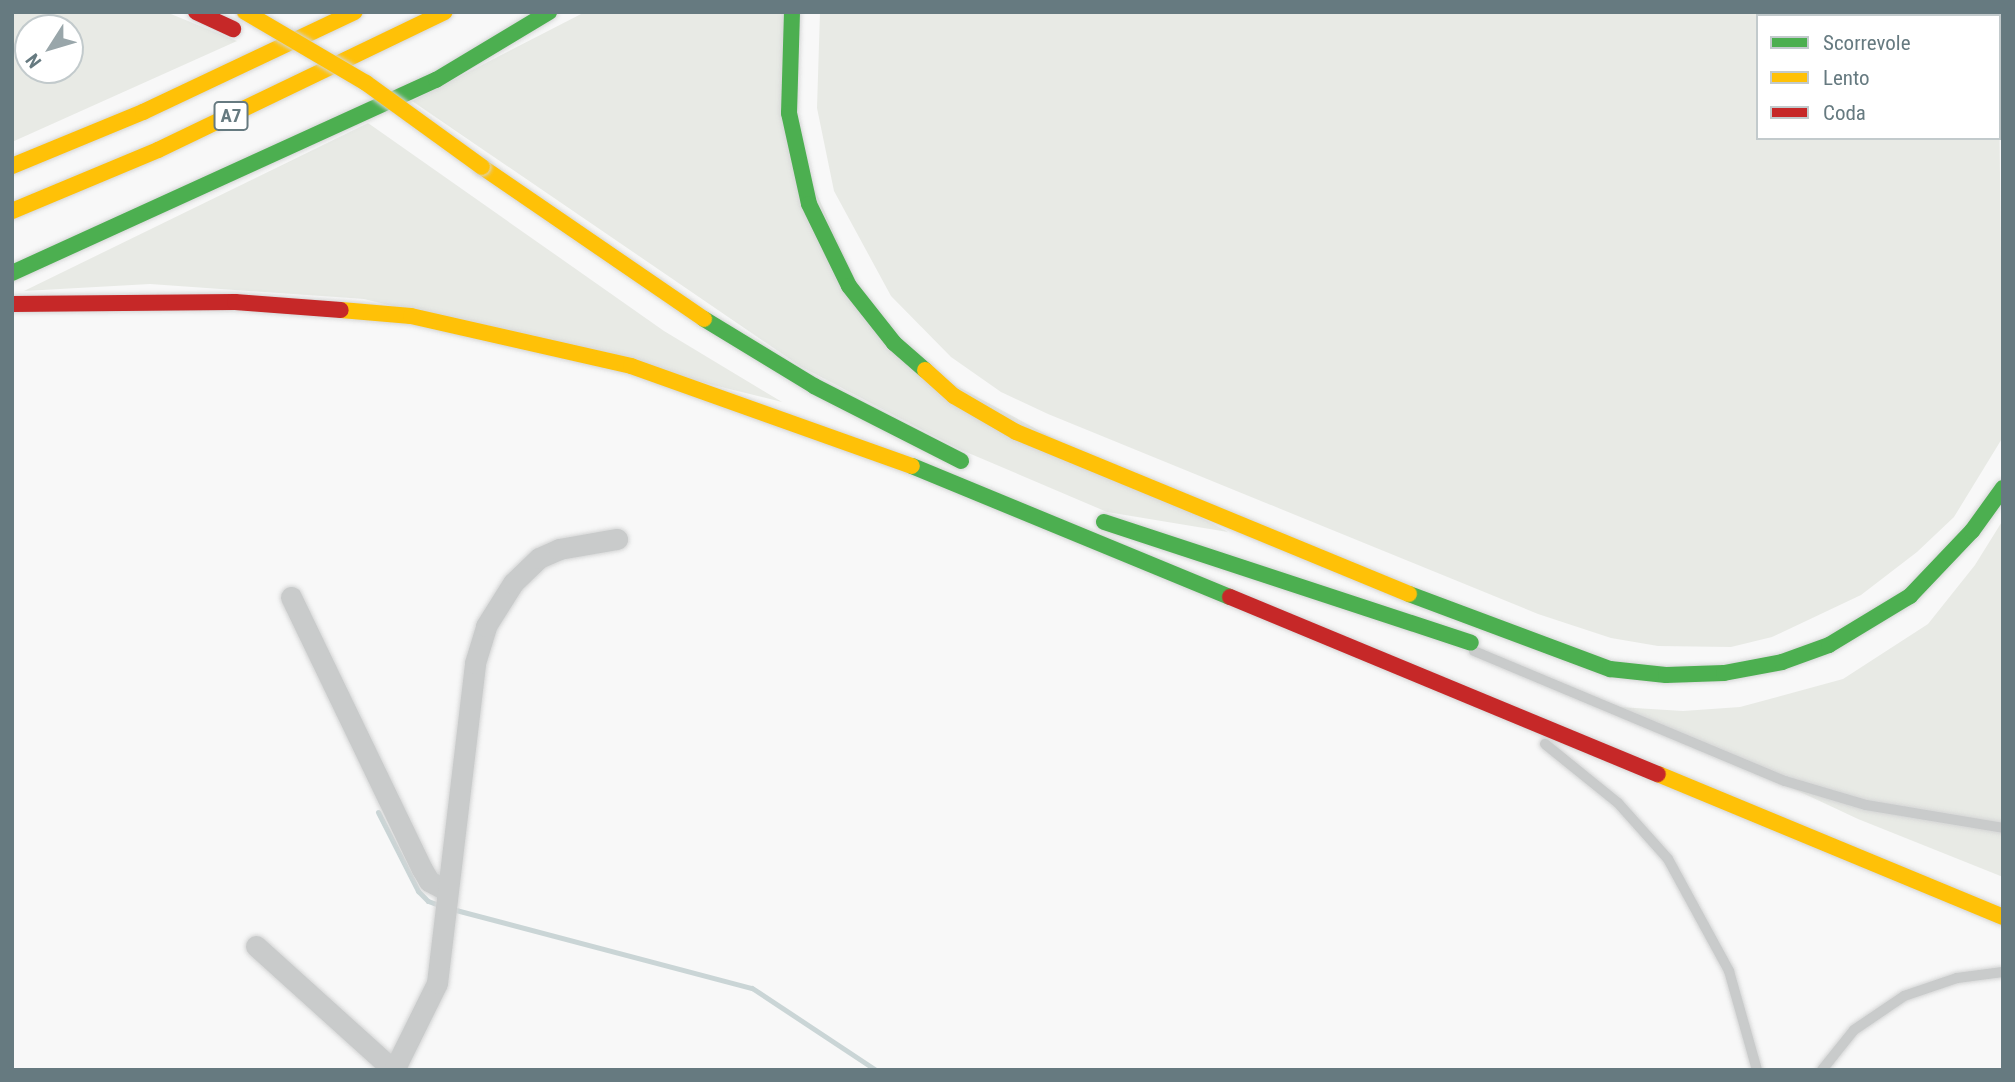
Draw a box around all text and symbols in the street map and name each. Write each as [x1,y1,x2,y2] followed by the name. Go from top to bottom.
[14,14,84,84] north arrow
[1756,14,2001,140] legend
[1823,31,1910,55] text: Scorrevole
[21,49,46,72] text: N
[1823,66,1870,90] text: Lento
[214,100,248,132] road number: A7
[1823,101,1866,125] text: Coda

